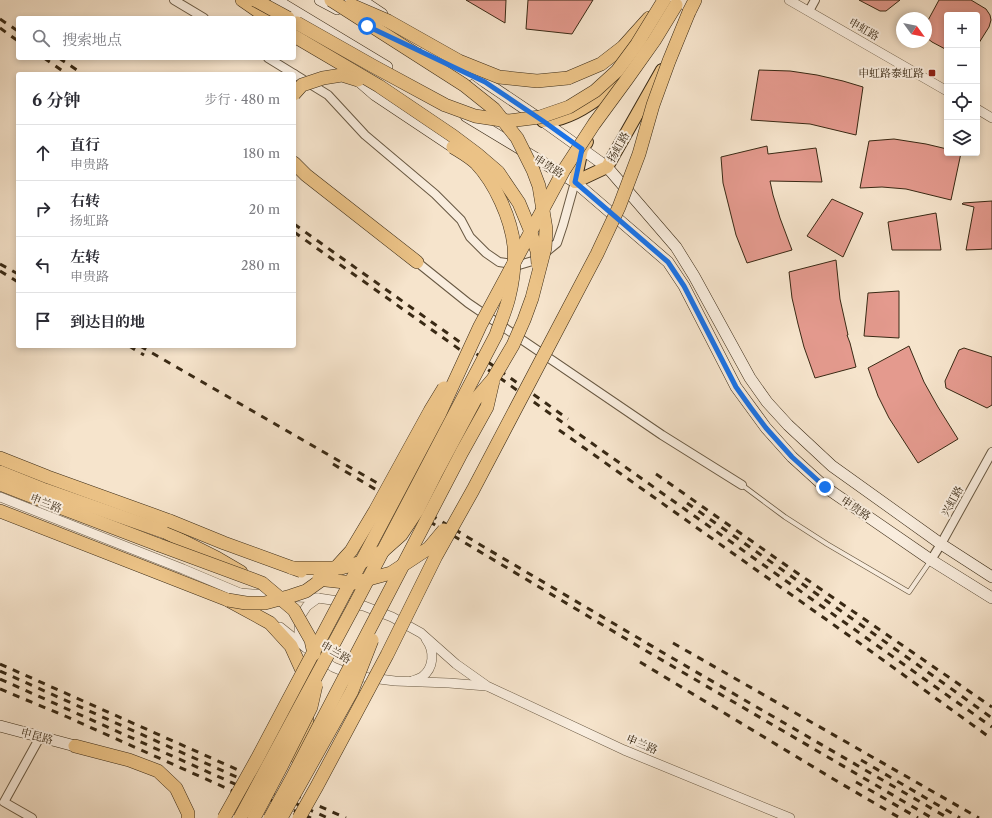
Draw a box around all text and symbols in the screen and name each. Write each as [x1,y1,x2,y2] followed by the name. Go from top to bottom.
[896,12,932,48] north arrow
[944,12,980,156] map controls
[944,12,980,48] button: +
[846,15,882,43] street label: 申虹路
[16,16,296,60] search box
[358,17,376,35] route start
[30,27,52,49] icon: search
[62,30,122,49] text: 搜索地点
[944,48,980,84] button: −
[858,66,924,80] place label: 申虹路泰虹路
[927,68,937,78] marker: 申虹路泰虹路
[944,84,980,120] button: locate
[32,90,80,110] text: 6 分钟
[204,91,280,107] text: 步行 · 480 m
[944,120,980,156] button: layers
[604,129,632,165] street label: 扬虹路
[70,135,100,154] text: 直行
[32,142,54,164] icon: ahead
[243,145,280,161] text: 180 m
[531,151,567,181] street label: 申贵路
[70,156,109,172] text: 申贵路
[70,191,100,210] text: 右转
[32,198,54,220] icon: right
[249,201,280,217] text: 20 m
[70,212,109,228] text: 扬虹路
[70,247,100,266] text: 左转
[32,254,54,276] icon: left
[241,257,280,273] text: 280 m
[70,268,109,284] text: 申贵路
[32,310,54,332] icon: arrive
[70,312,145,331] text: 到达目的地
[816,478,834,496] route end
[938,483,966,519] street label: 兴虹路
[28,491,64,515] street label: 申兰路
[838,493,874,523] street label: 申贵路
[318,638,354,666] street label: 申兰路
[19,725,55,747] street label: 申昆路
[624,731,660,757] street label: 申兰路

